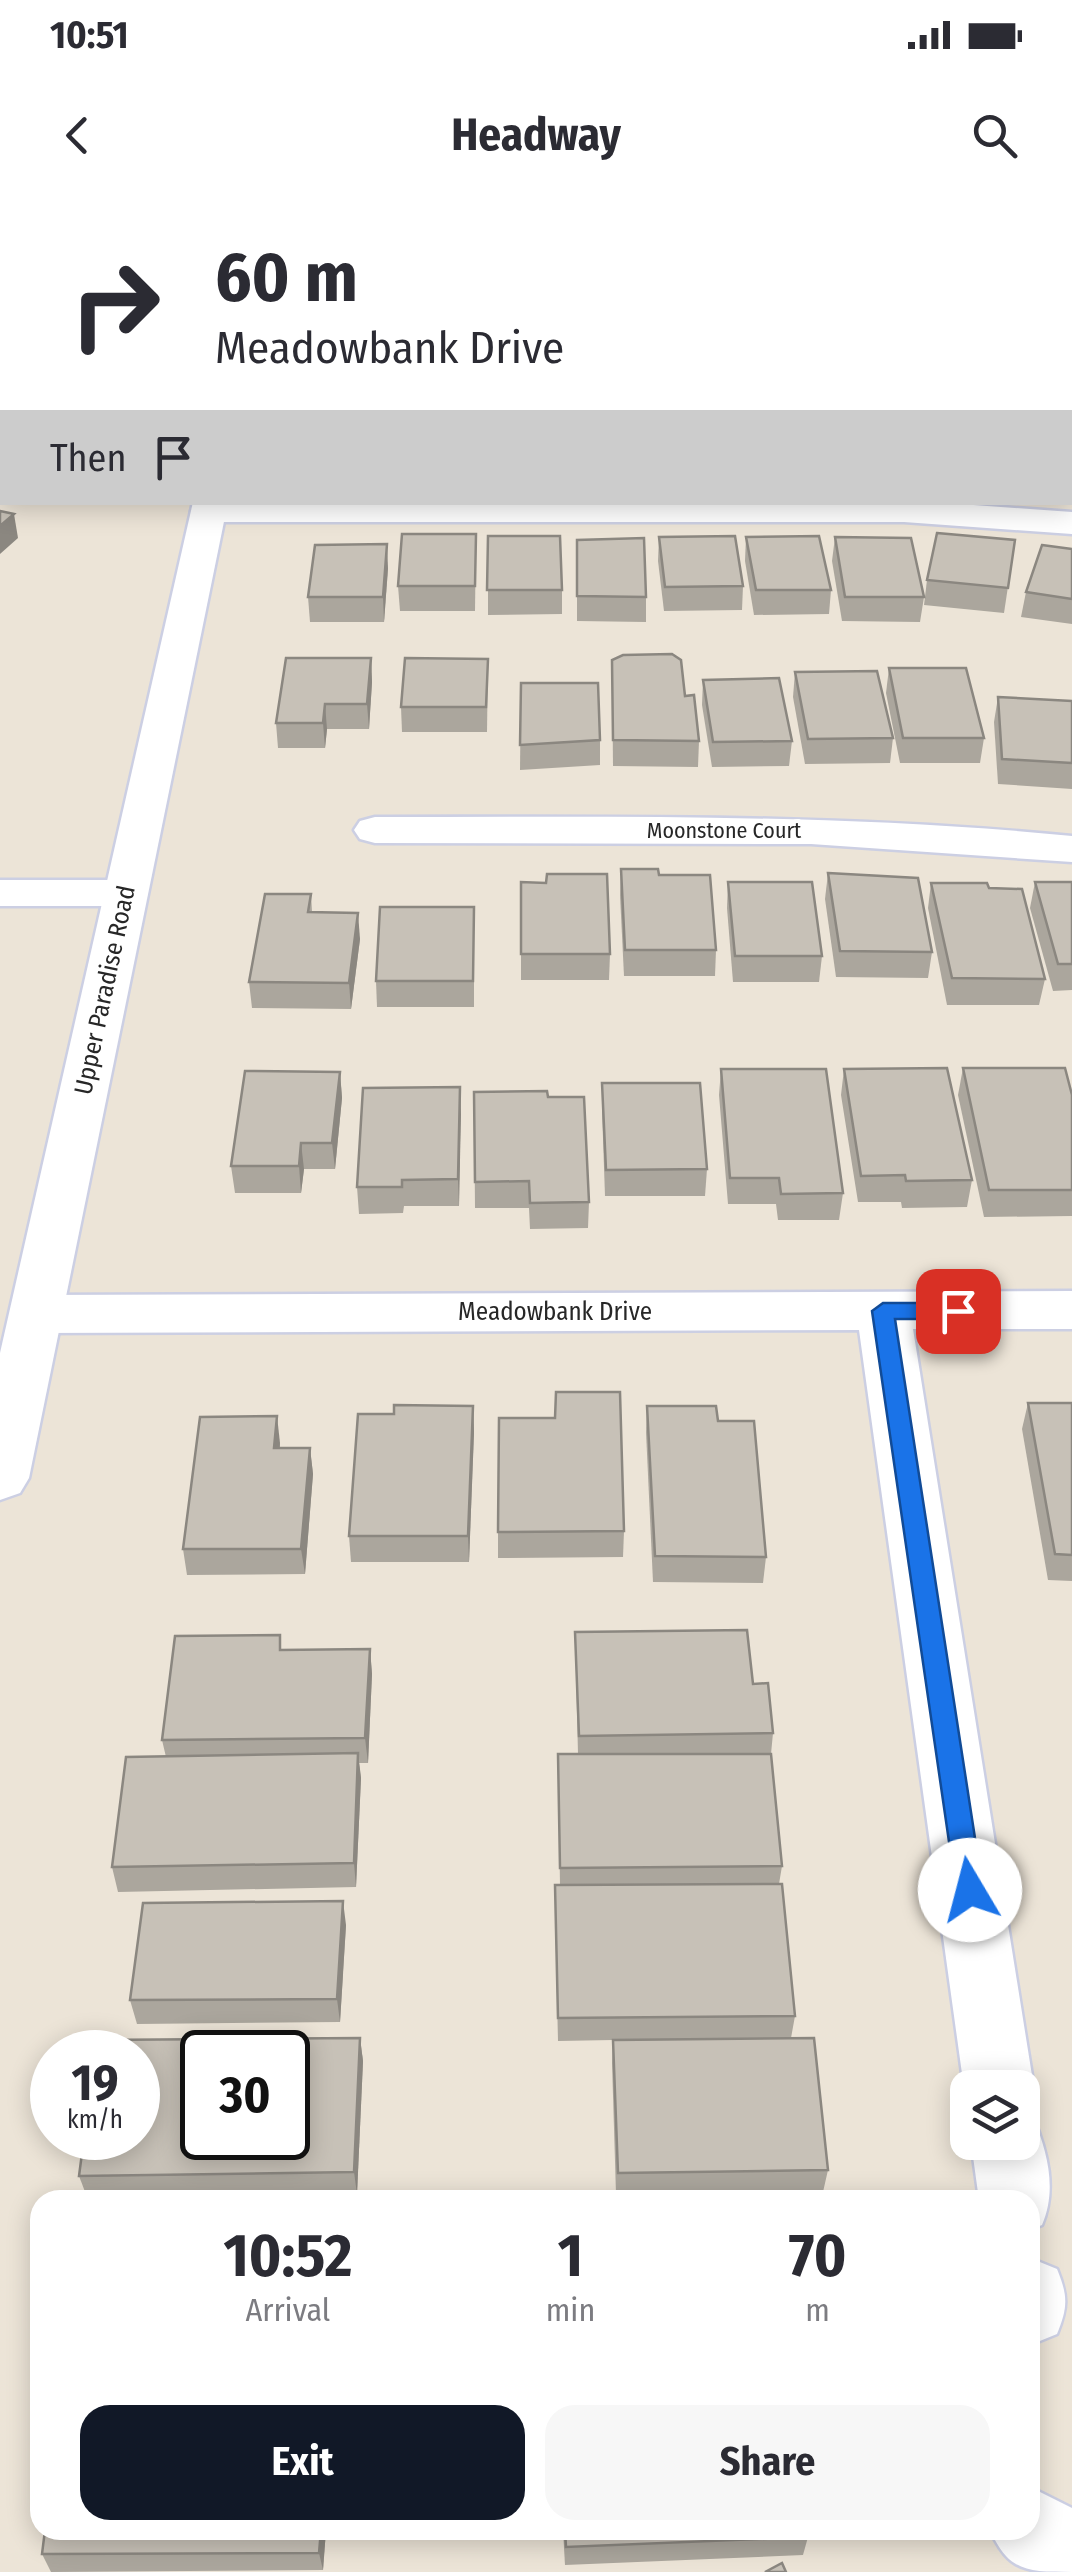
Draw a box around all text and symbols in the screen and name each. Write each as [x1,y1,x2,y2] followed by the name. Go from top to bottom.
[50,12,129,58] text: 10:51
[50,108,105,163] icon: back
[451,108,621,162] text: Headway
[967,108,1022,163] icon: search
[215,236,358,320] text: 60 m
[50,240,180,370] icon: right
[215,321,564,375] text: Meadowbank Drive
[146,430,201,485] icon: arrive
[50,435,126,481] text: Then
[647,817,802,844] street label: Moonstone Court
[68,883,142,1097] street label: Upper Paradise Road
[916,1269,1001,1354] pin
[931,1284,986,1339] icon: arrive
[458,1297,652,1327] street label: Meadowbank Drive
[918,1838,1022,1942] position arrow
[180,2030,310,2160] speed limit sign: 30
[71,2053,118,2113] text: 19
[950,2070,1040,2160] map controls
[950,2070,1040,2160] button: layers
[67,2105,123,2135] text: km/h
[223,2220,352,2292] text: 10:52
[558,2220,583,2292] text: 1
[789,2220,847,2292] text: 70
[245,2291,330,2329] text: Arrival
[546,2291,595,2329] text: min
[805,2291,830,2329] text: m
[80,2405,525,2520] button: Exit
[545,2405,990,2520] button: Share

